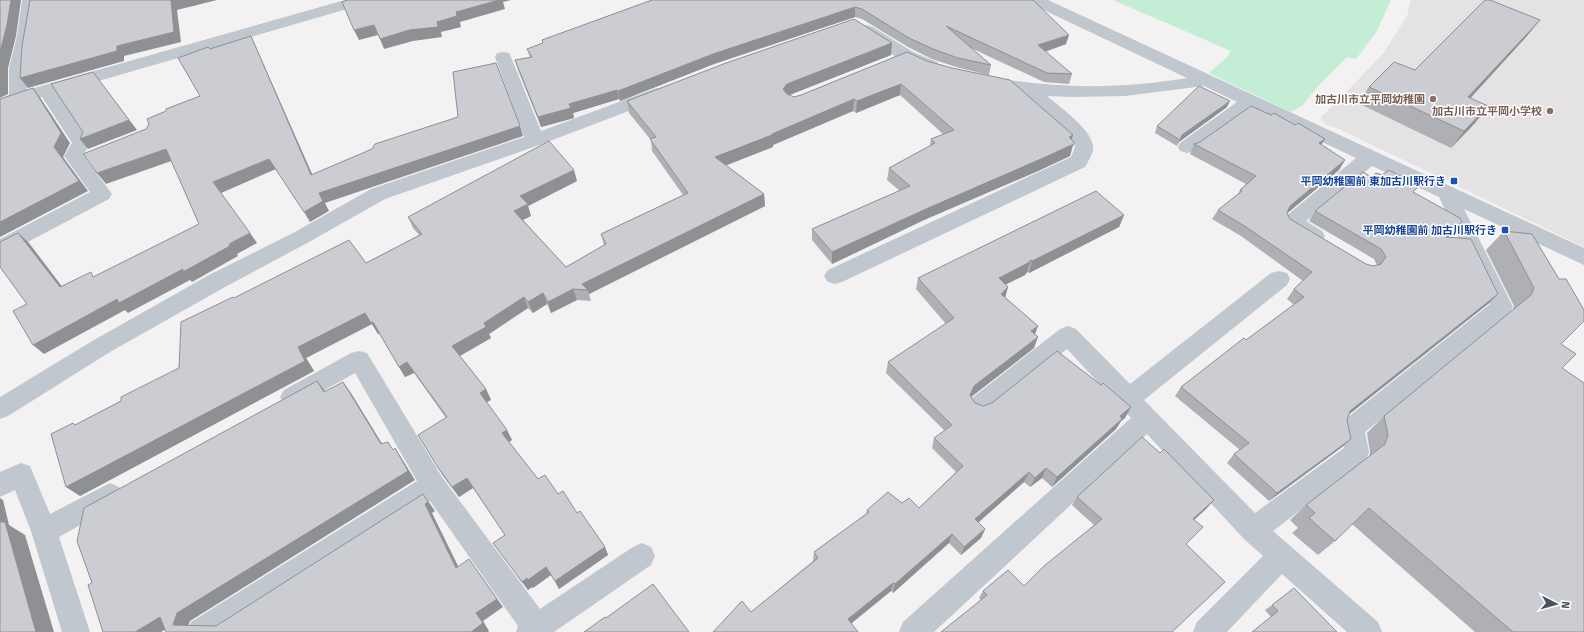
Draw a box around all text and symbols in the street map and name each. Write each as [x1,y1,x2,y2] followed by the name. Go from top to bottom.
[1315,93,1425,106] place label: 加古川市立平岡幼稚園
[1428,94,1438,104] marker: 加古川市立平岡幼稚園
[1432,105,1542,118] place label: 加古川市立平岡小学校
[1545,106,1555,116] marker: 加古川市立平岡小学校
[1300,175,1446,188] place label: 平岡幼稚園前 東加古川駅行き
[1449,176,1459,186] marker: 平岡幼稚園前 東加古川駅行き
[1362,224,1497,237] place label: 平岡幼稚園前 加古川駅行き
[1500,225,1510,235] marker: 平岡幼稚園前 加古川駅行き
[1536,584,1576,624] north arrow
[1559,601,1572,609] text: N

